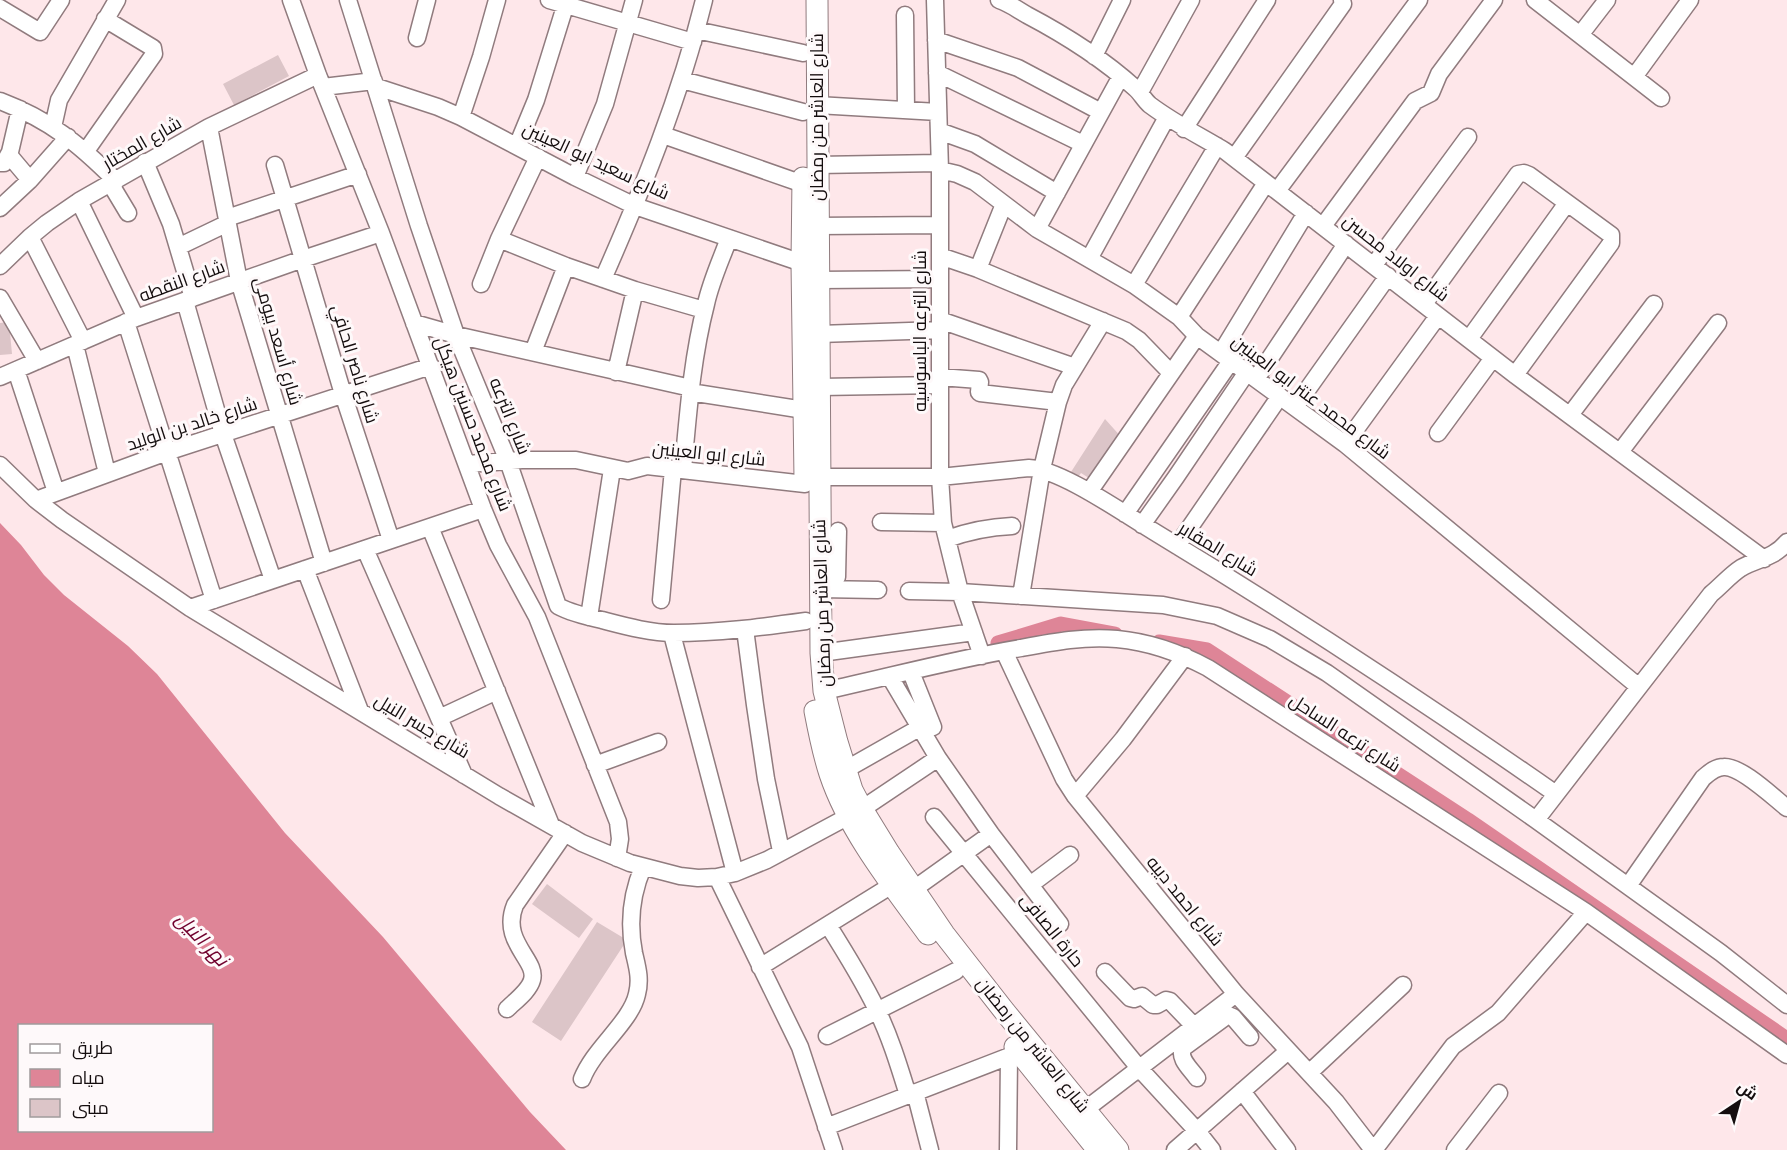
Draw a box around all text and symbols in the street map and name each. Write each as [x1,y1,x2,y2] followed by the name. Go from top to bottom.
[805,33,829,201] street label: شارع العاشر من رمضان
[97,111,186,176] street label: شارع المختار
[519,116,673,206] street label: شارع سعيد ابو العينين
[1338,209,1454,307] street label: شارع اولاد محسن
[908,250,932,412] street label: شارع الترعه الباسوسيه
[136,254,228,308] street label: شارع النقطه
[248,274,308,408] street label: شارع أسعد بيومى
[324,302,384,427] street label: شارع ناصر الحافي
[1227,329,1395,465] street label: شارع محمد عنتر ابو العينين
[429,333,517,515] street label: شارع محمد حسنين هيكل
[484,374,536,458] street label: شارع الترعه
[124,392,260,456] street label: شارع خالد بن الوليد
[651,436,767,472] street label: شارع ابو العينين
[1173,515,1262,582] street label: شارع المقابر
[807,519,837,687] street label: شارع العاشر من رمضان
[370,688,474,764] street label: شارع جسر النيل
[1285,688,1405,778] street label: شارع ترعه الساحل
[1141,851,1229,951] street label: شارع احمد ديبه
[1016,888,1089,971] street label: حارة الصافى
[170,906,236,973] water label: نهر النيل
[971,972,1095,1118] street label: شارع العاشر من رمضان
[18,1024,213,1132] legend
[72,1036,113,1060] text: طريق
[72,1066,105,1088] text: مياه
[1709,1072,1769,1132] north arrow
[1734,1076,1762,1104] text: ش
[72,1096,109,1119] text: مبنى

